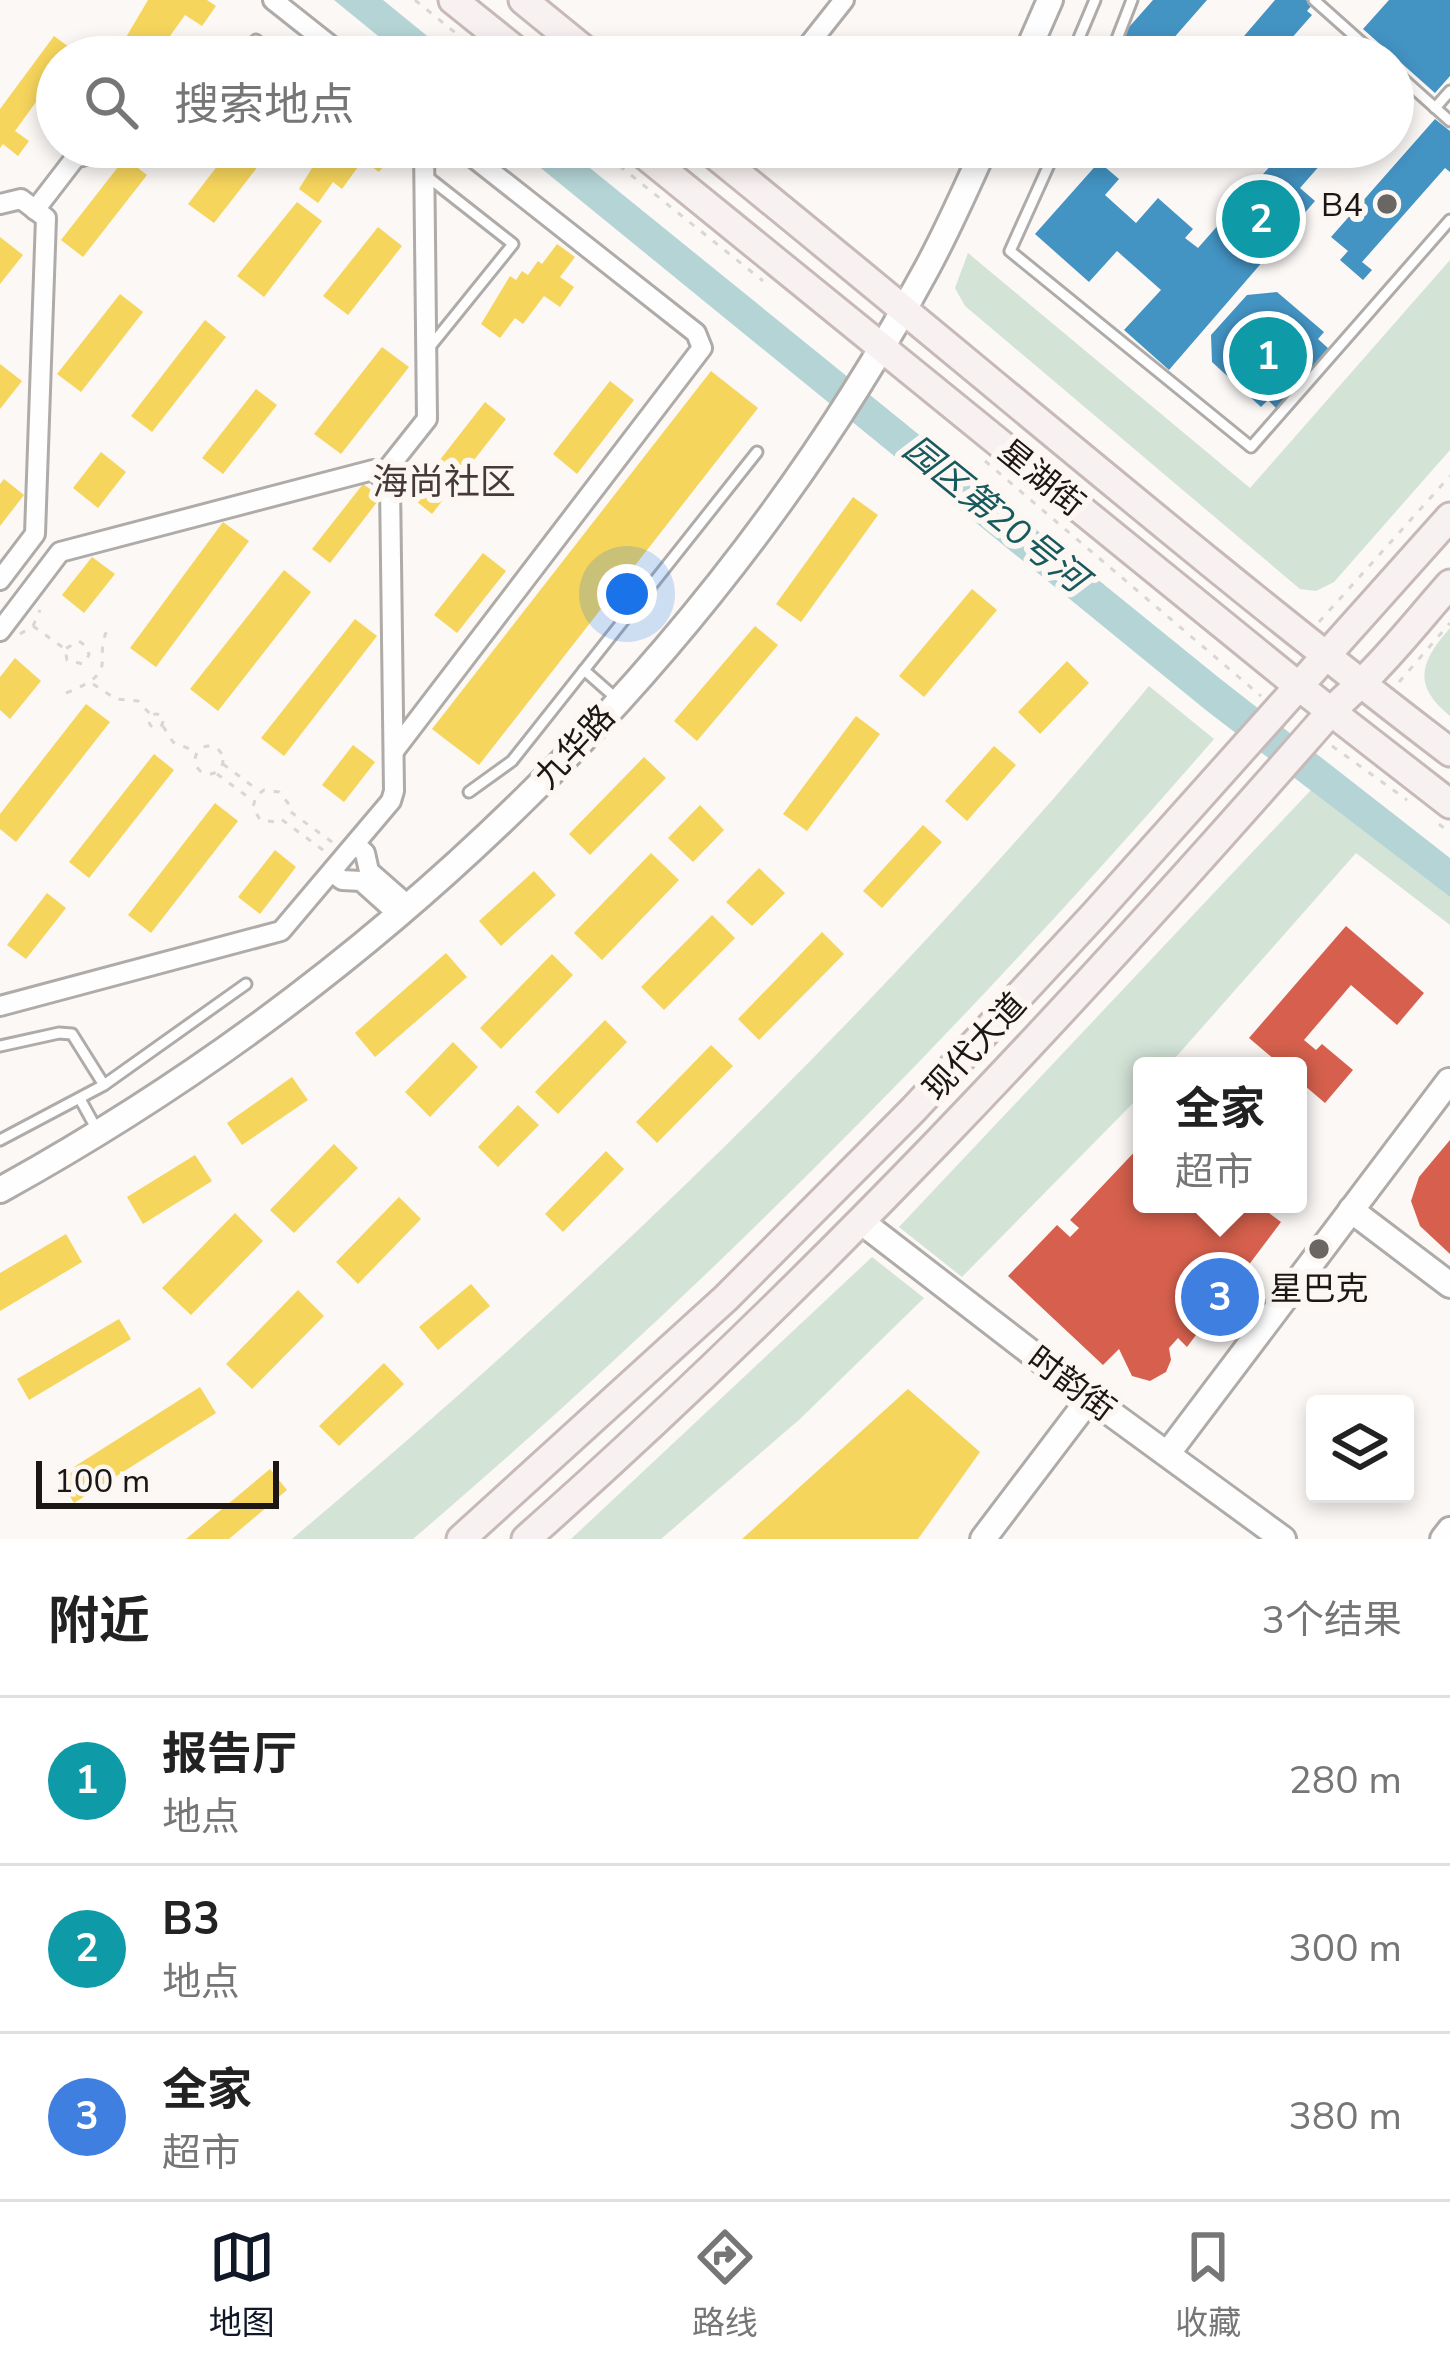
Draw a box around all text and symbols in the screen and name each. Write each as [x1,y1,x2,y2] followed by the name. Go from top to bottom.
[36,36,1414,168] search box
[78,69,144,135] icon: search
[174,75,354,136] text: 搜索地点
[1222,174,1300,264] pin: 2
[1321,183,1363,228] place label: B4
[1374,191,1400,217] marker: B4
[1229,311,1307,401] pin: 1
[893,425,1102,607] water label: 园区第20号河
[988,430,1094,527] street label: 星湖街
[372,458,516,507] district label: 海尚社区
[597,564,657,624] your location
[525,695,625,799] street label: 九华路
[914,983,1037,1111] street label: 现代大道
[1133,1057,1307,1213] popup
[1175,1079,1265,1140] text: 全家
[1175,1146,1253,1199] text: 超市
[1306,1236,1332,1262] marker: 星巴克
[1181,1252,1259,1342] pin: 3
[1270,1267,1369,1312] place label: 星巴克
[1018,1336,1124,1432] street label: 时韵街
[1306,1395,1414,1503] map controls
[1306,1395,1414,1503] button: layers
[36,1455,279,1508] scale bar
[54,1459,150,1504] text: 100 m
[48,1586,150,1656] text: 附近
[1262,1594,1402,1647] text: 3个结果
[162,1724,297,1785] text: 报告厅
[75,1754,99,1807] text: 1
[1288,1754,1402,1807] text: 280 m
[162,1791,240,1844] text: 地点
[162,1889,220,1950] text: B3
[75,1922,99,1975] text: 2
[1288,1922,1402,1975] text: 300 m
[162,1956,240,2009] text: 地点
[162,2060,252,2121] text: 全家
[75,2090,99,2143] text: 3
[1288,2090,1402,2143] text: 380 m
[162,2127,240,2180] text: 超市
[209,2224,275,2346] tab: 地图
[692,2224,758,2346] tab: 路线
[1175,2224,1241,2346] tab: 收藏

